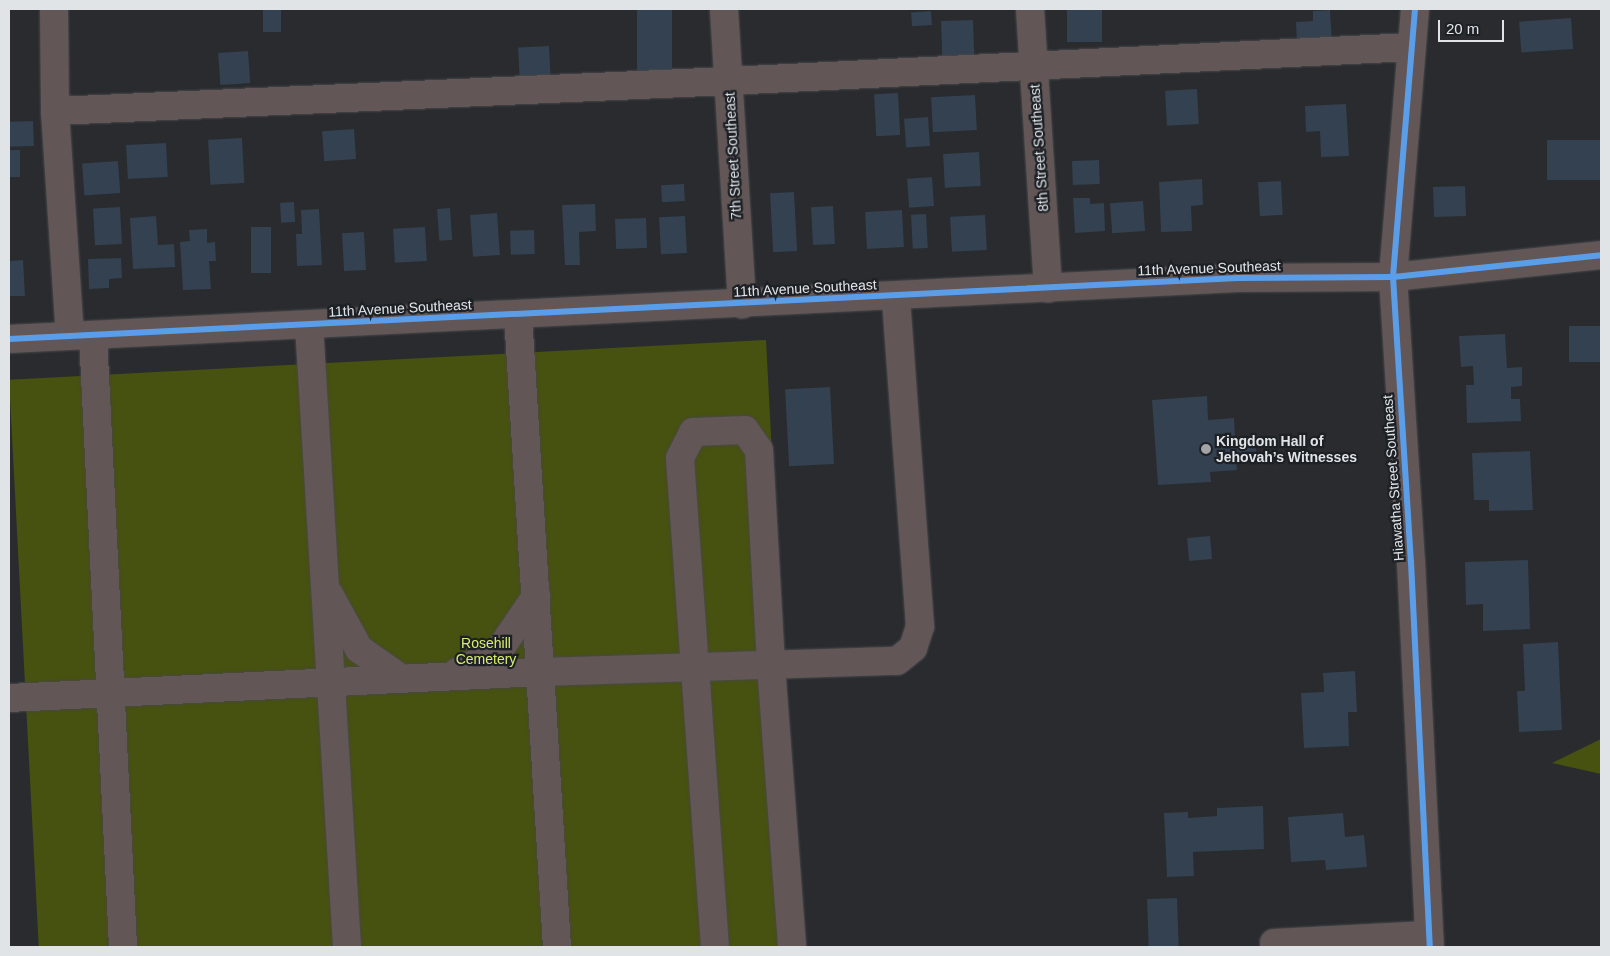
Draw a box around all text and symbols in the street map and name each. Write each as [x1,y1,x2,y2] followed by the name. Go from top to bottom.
[1440,10,1506,42] scale bar
[1446,20,1479,37] text: 20 m
[1026,84,1052,212] street label: 8th Street Southeast
[721,92,745,220] street label: 7th Street Southeast
[1137,257,1281,279] street label: 11th Avenue Southeast
[733,276,877,300] street label: 11th Avenue Southeast
[328,296,472,320] street label: 11th Avenue Southeast
[1379,394,1407,562] street label: Hiawatha Street Southeast
[1216,433,1357,466] place label: Kingdom Hall of Jehovah’s Witnesses
[1200,443,1212,455] marker: Kingdom Hall of Jehovah’s Witnesses
[456,635,516,668] park label: Rosehill Cemetery

